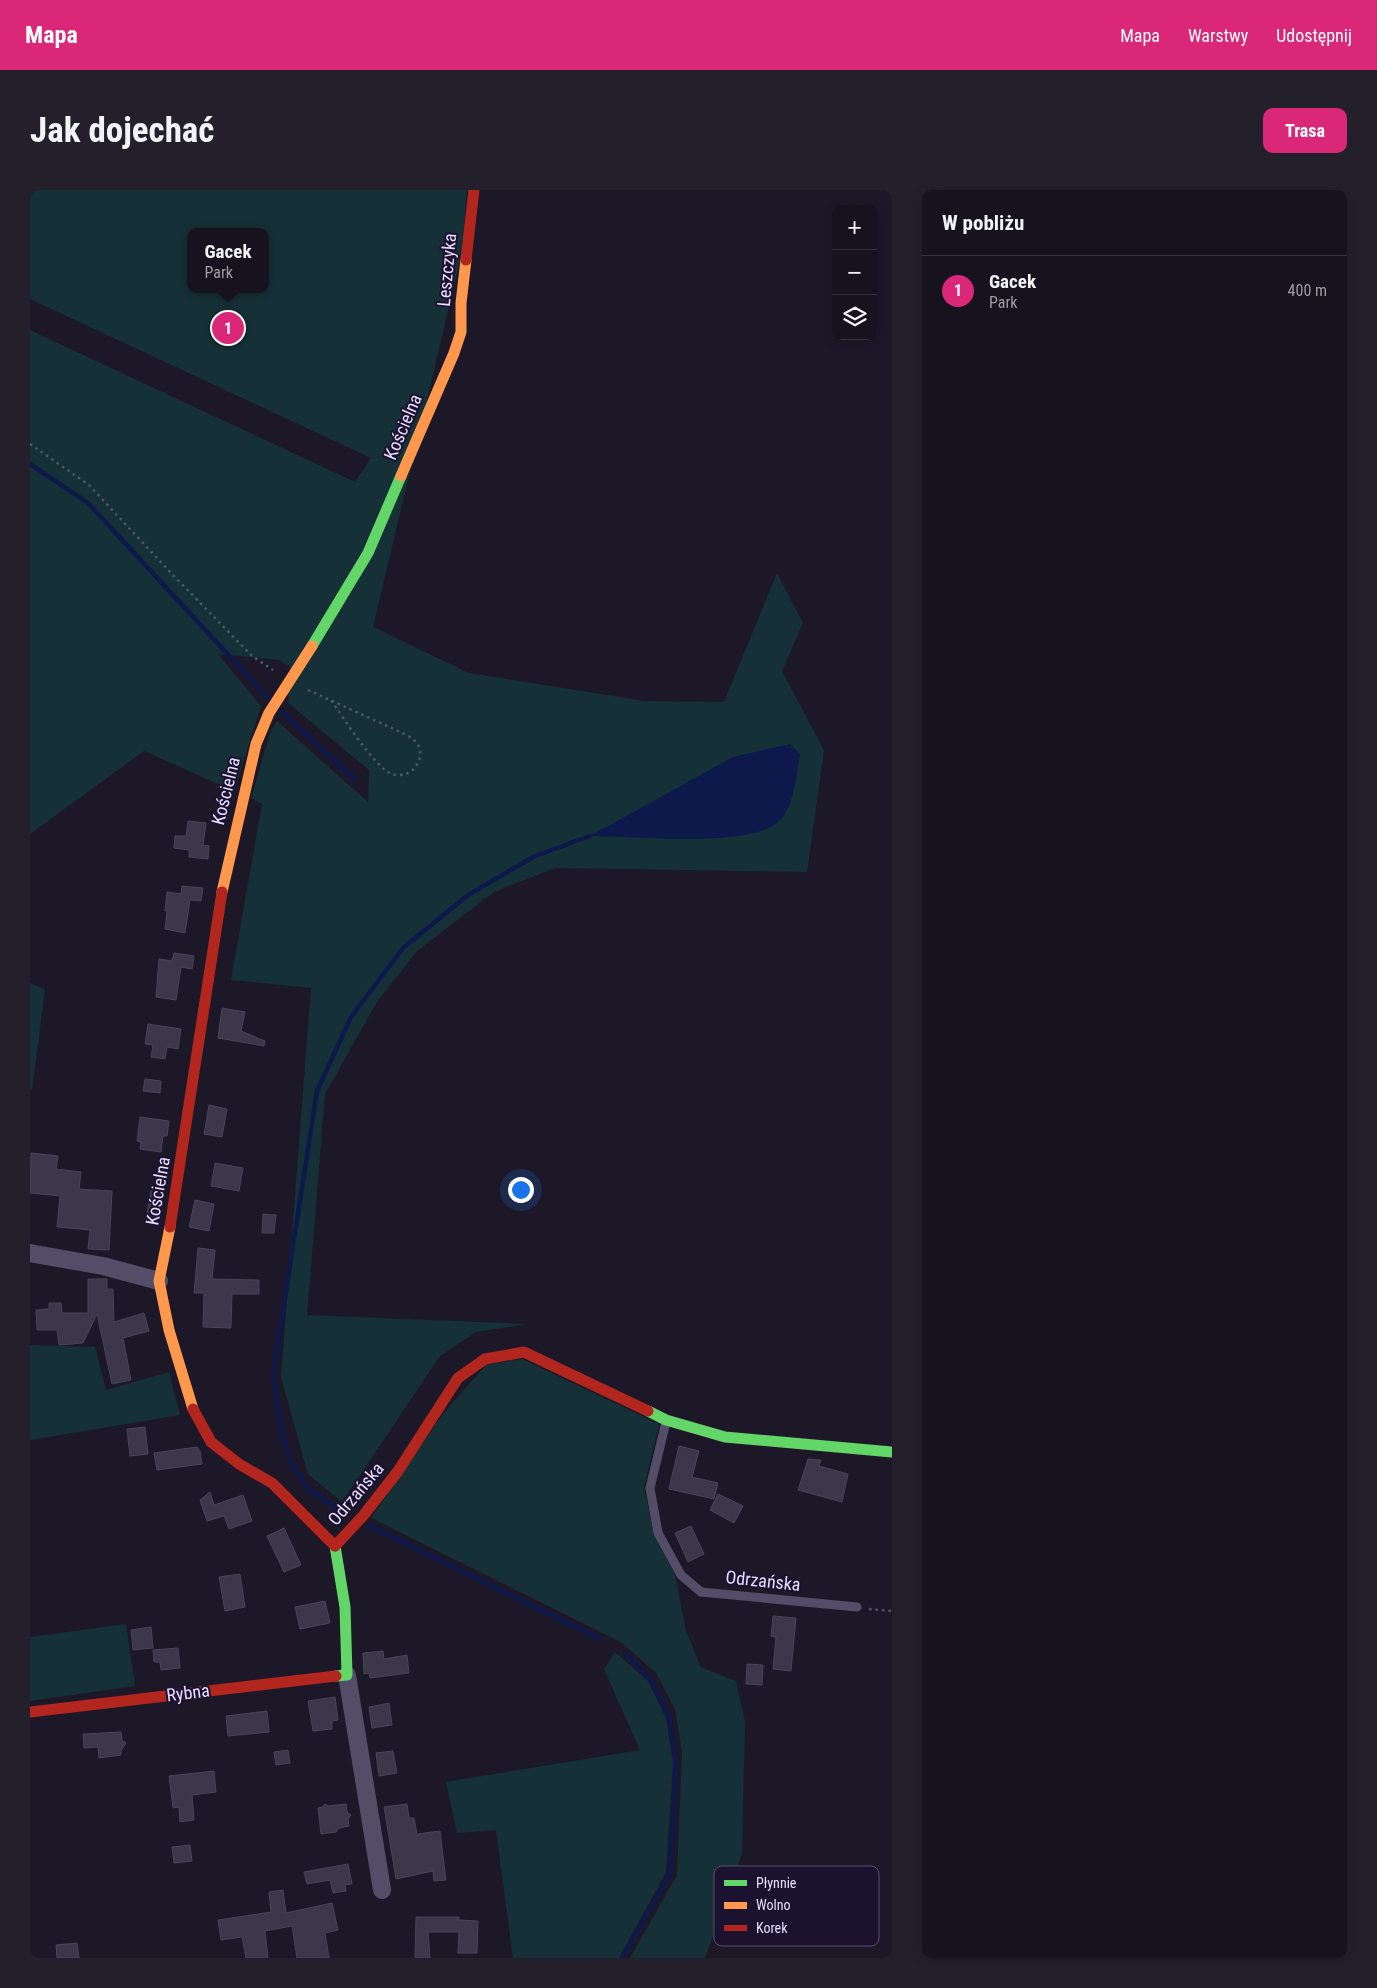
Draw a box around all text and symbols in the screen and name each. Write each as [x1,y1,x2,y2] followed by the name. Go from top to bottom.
[25,21,78,49] text: Mapa
[1120,25,1160,46] text: Mapa
[1188,25,1248,46] text: Warstwy
[1276,25,1352,46] text: Udostępnij
[1263,108,1347,153] button: Trasa
[30,110,214,151] text: Jak dojechać
[832,205,877,340] map controls
[832,205,877,250] button: +
[942,211,1024,235] text: W pobliżu
[187,228,269,293] popup
[433,232,460,307] street label: Leszczyka
[205,240,252,263] text: Gacek
[832,250,877,295] button: −
[205,263,233,282] text: Park
[989,270,1036,293] text: Gacek
[954,281,962,300] text: 1
[1288,281,1327,300] text: 400 m
[989,293,1018,312] text: Park
[832,295,877,340] button: layers
[212,309,244,347] pin: 1
[379,391,426,463] street label: Kościelna
[207,755,244,827] street label: Kościelna
[141,1155,174,1227] street label: Kościelna
[508,1177,534,1203] your location
[323,1458,388,1529] street label: Odrzańska
[724,1566,802,1595] street label: Odrzańska
[165,1679,211,1706] street label: Rybna
[714,1866,879,1946] legend
[756,1875,797,1891] text: Płynnie
[756,1897,791,1913] text: Wolno
[756,1920,788,1936] text: Korek

